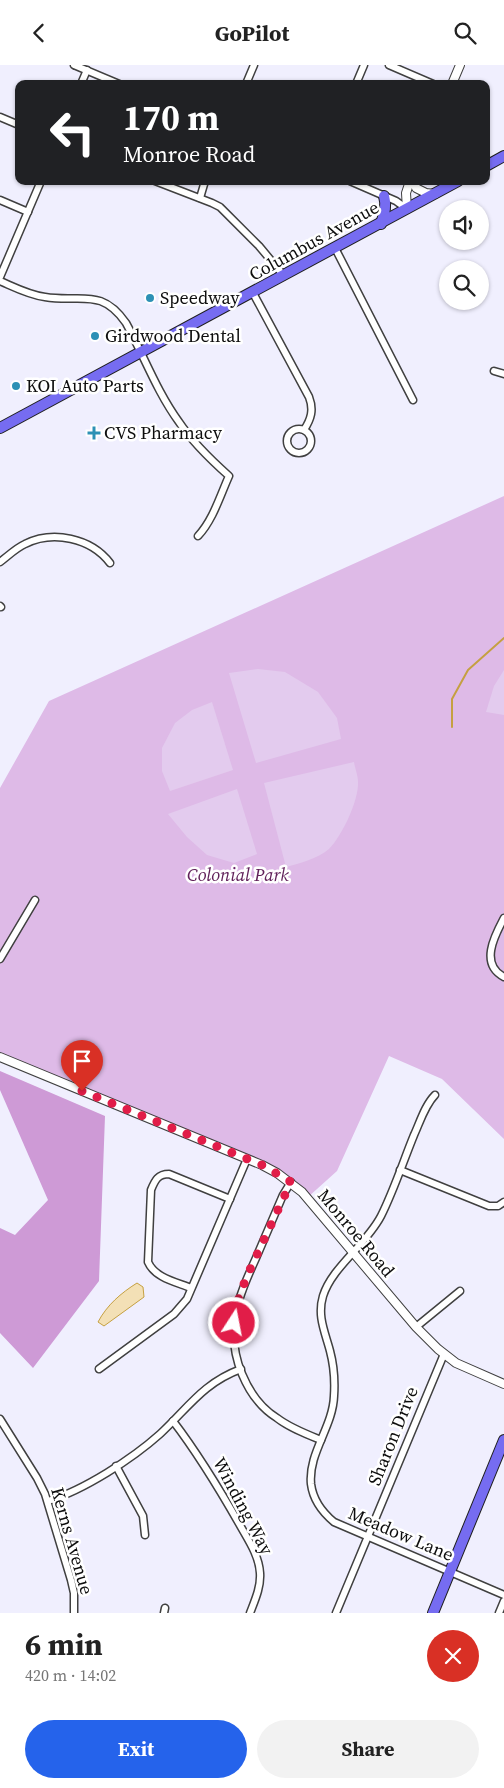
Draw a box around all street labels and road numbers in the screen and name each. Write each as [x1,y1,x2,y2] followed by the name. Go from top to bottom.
[244,195,383,287] street label: Columbus Avenue
[312,1183,401,1282] street label: Monroe Road
[361,1383,424,1489] street label: Sharon Drive
[207,1453,280,1560] street label: Winding Way
[45,1484,100,1597] street label: Kerns Avenue
[345,1500,458,1567] street label: Meadow Lane

